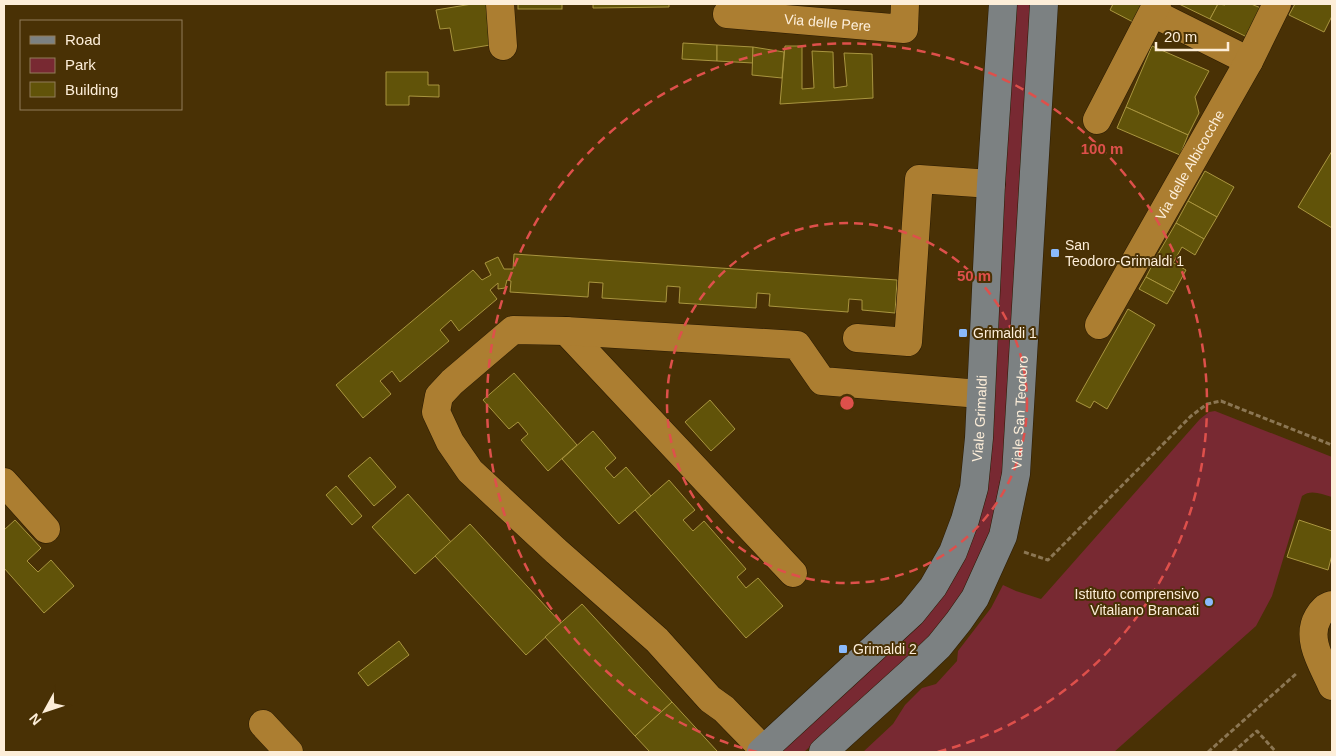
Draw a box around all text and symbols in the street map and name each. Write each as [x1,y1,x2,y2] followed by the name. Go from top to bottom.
[784,11,872,34] street label: Via delle Pere
[20,20,182,110] legend
[1156,20,1228,52] scale bar
[1164,28,1197,45] text: 20 m
[65,31,101,48] text: Road
[65,56,96,73] text: Park
[65,81,118,98] text: Building
[1152,107,1228,223] street label: Via delle Albicocche
[1081,140,1123,157] text: 100 m
[1065,237,1184,269] place label: San Teodoro-Grimaldi 1
[1049,247,1061,259] marker: San Teodoro-Grimaldi 1
[957,267,991,284] text: 50 m
[973,325,1037,341] place label: Grimaldi 1
[957,327,969,339] marker: Grimaldi 1
[1008,355,1031,470] street label: Viale San Teodoro
[969,375,990,463] street label: Viale Grimaldi
[838,394,856,412] centre of rings
[1075,586,1199,618] place label: Istituto comprensivo Vitaliano Brancati
[1203,596,1215,608] marker: Istituto comprensivo Vitaliano Brancati
[853,641,917,657] place label: Grimaldi 2
[837,643,849,655] marker: Grimaldi 2
[20,686,70,736] north arrow
[26,710,44,728] text: N

